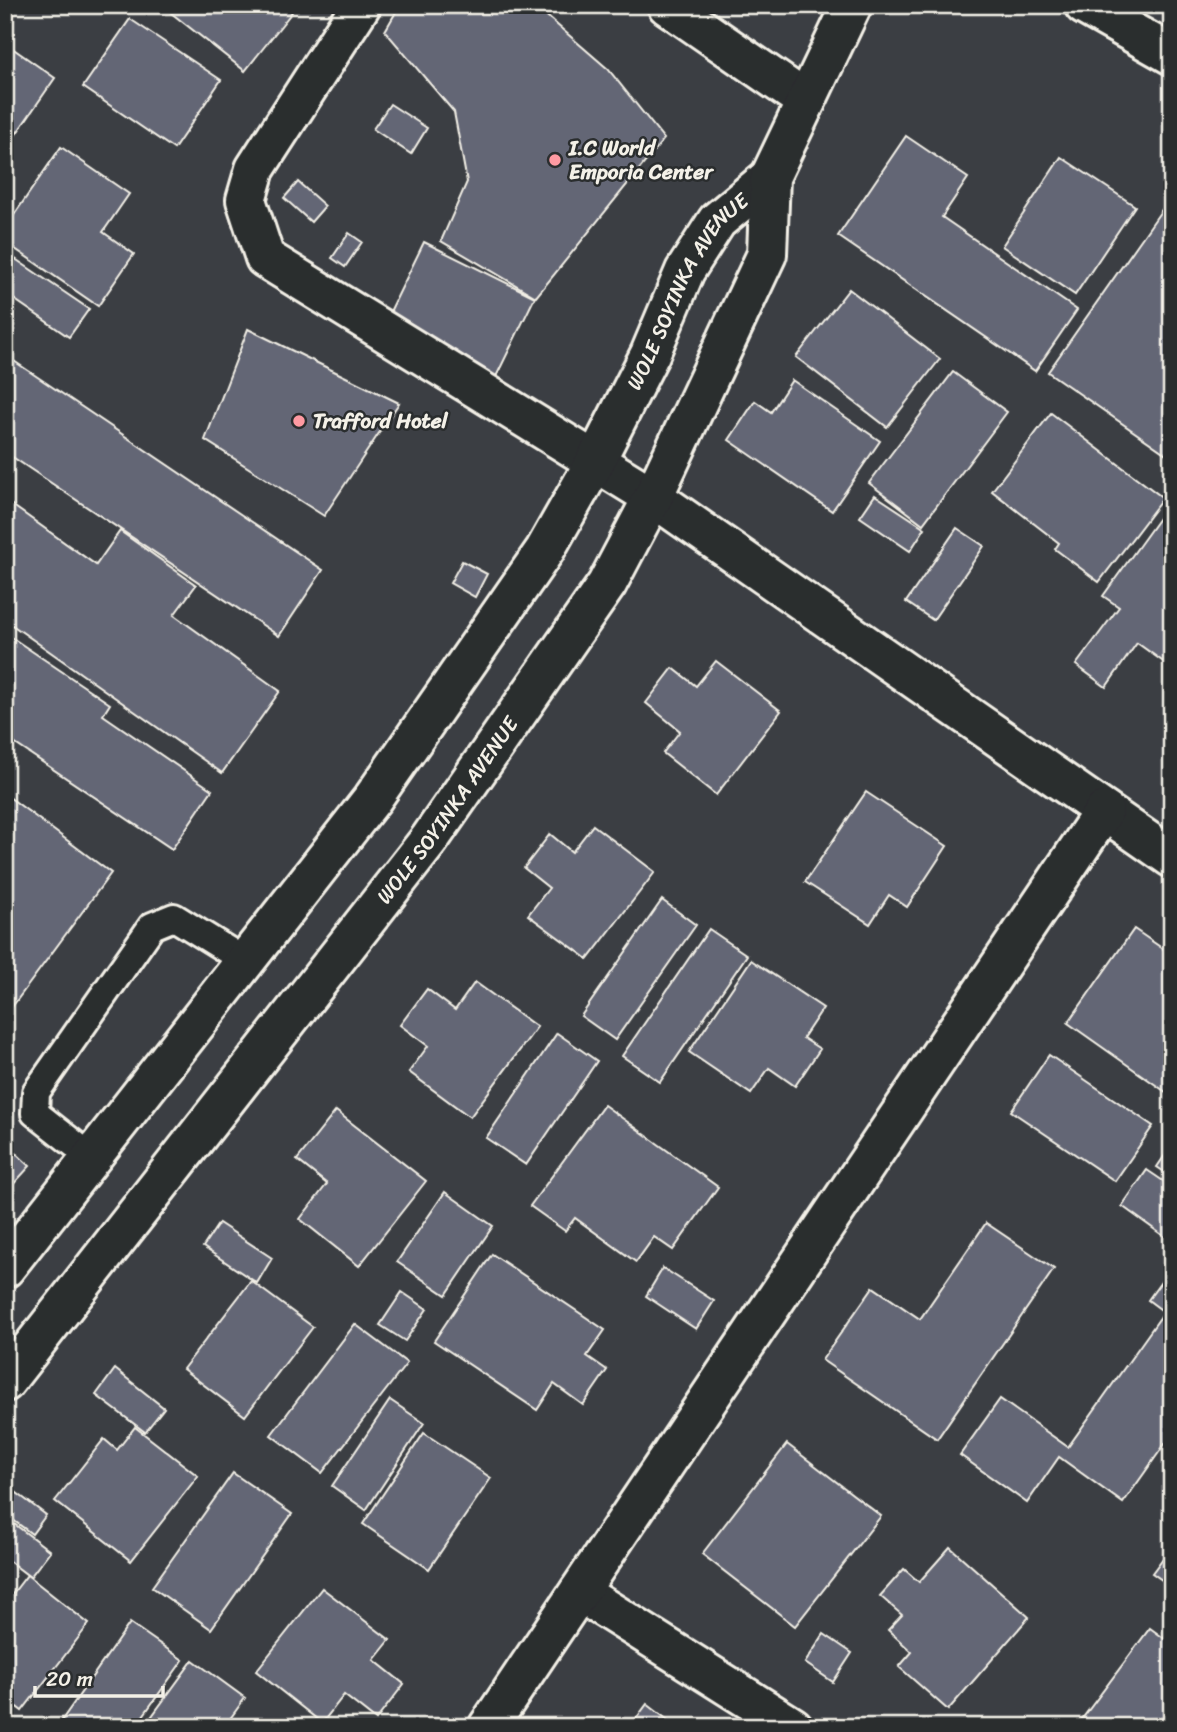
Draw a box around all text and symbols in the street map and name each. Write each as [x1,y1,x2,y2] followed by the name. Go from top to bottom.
[568,129,714,191] place label: I.C World Emporia Center
[547,152,563,168] marker: I.C World Emporia Center
[616,182,758,397] street label: WOLE SOYINKA AVENUE
[313,402,449,440] place label: Trafford Hotel
[291,413,307,429] marker: Trafford Hotel
[366,707,529,913] street label: WOLE SOYINKA AVENUE
[35,1655,163,1699] scale bar
[46,1660,93,1698] text: 20 m

